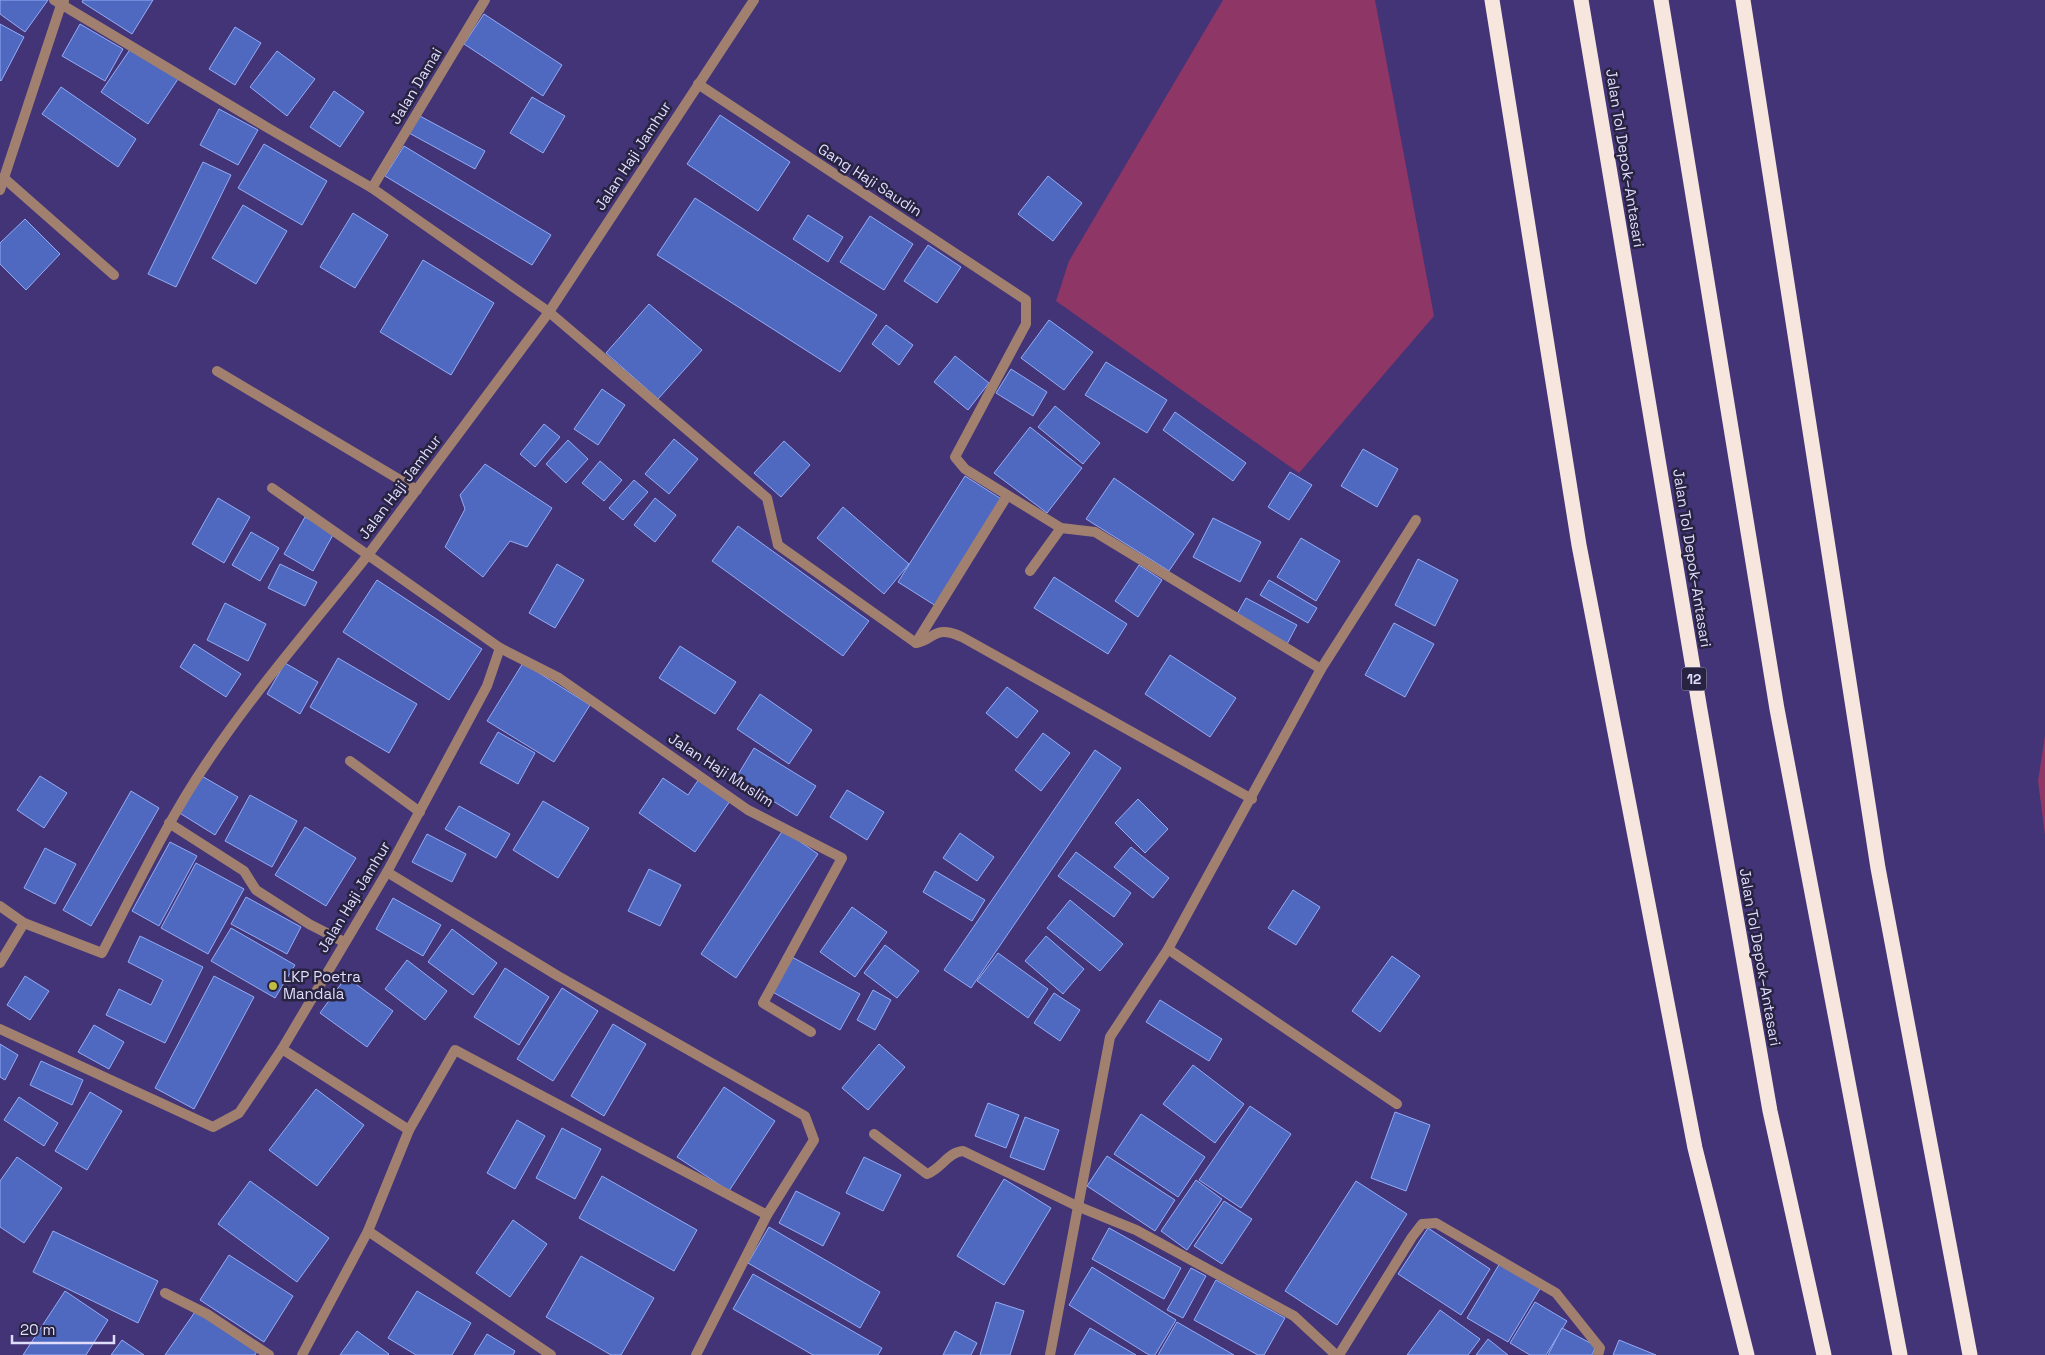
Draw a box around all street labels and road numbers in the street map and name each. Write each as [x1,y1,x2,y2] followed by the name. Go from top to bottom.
[385,44,446,128] street label: Jalan Damai
[1602,67,1649,248] street label: Jalan Tol Depok–Antasari
[590,97,675,214] street label: Jalan Haji Jamhur
[815,139,926,220] street label: Gang Haji Saudin
[354,430,445,543] street label: Jalan Haji Jamhur
[1669,467,1716,648] street label: Jalan Tol Depok–Antasari
[1682,668,1706,691] road number: 12
[665,728,778,811] street label: Jalan Haji Muslim
[313,837,394,956] street label: Jalan Haji Jamhur
[1735,867,1785,1047] street label: Jalan Tol Depok–Antasari

